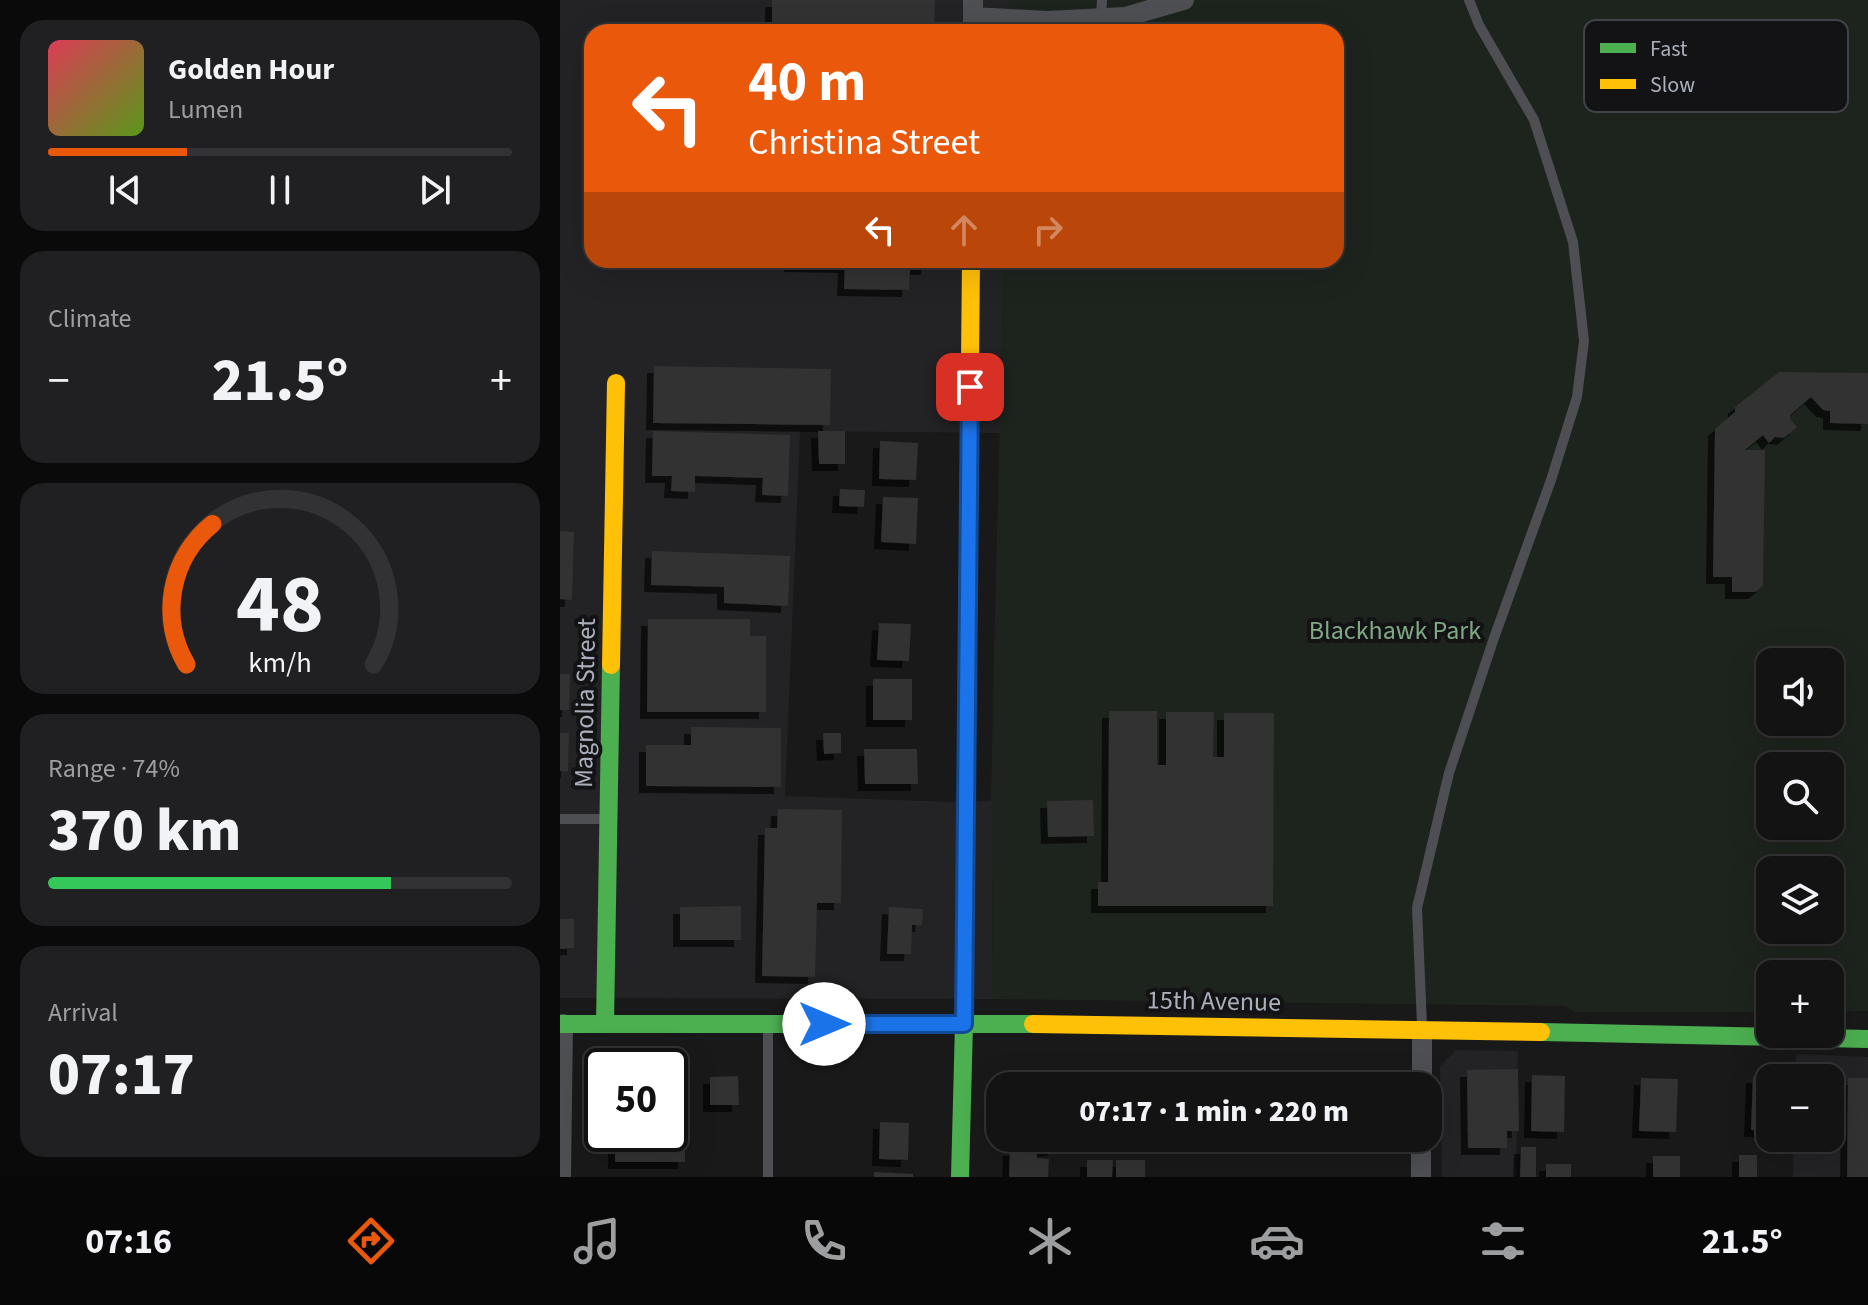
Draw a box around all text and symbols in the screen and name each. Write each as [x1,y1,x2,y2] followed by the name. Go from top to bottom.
[1584,20,1848,112] legend
[1650,33,1688,65] text: Fast
[748,43,866,122] text: 40 m
[168,48,334,91] text: Golden Hour
[616,56,720,160] icon: left
[1650,69,1695,101] text: Slow
[168,91,243,128] text: Lumen
[748,117,980,168] text: Christina Street
[103,168,147,212] icon: previous
[258,168,302,212] icon: pause
[413,168,457,212] icon: next
[858,208,902,252] icon: left
[942,208,986,252] icon: ahead
[1026,208,1070,252] icon: right
[48,300,132,337] text: Climate
[212,339,348,424] text: 21.5°
[48,350,70,413] text: −
[490,350,512,413] text: +
[936,353,1004,421] pin
[948,365,992,409] icon: arrive
[236,545,324,663] text: 48
[1309,612,1481,649] park label: Blackhawk Park
[565,618,605,788] street label: Magnolia Street
[248,643,312,683] text: km/h
[1756,648,1844,1152] map controls
[1756,648,1844,736] button: sound
[48,750,180,787] text: Range · 74%
[1756,752,1844,840] button: search
[48,789,241,874] text: 370 km
[1756,856,1844,944] button: layers
[1756,960,1844,1048] button: +
[1147,981,1281,1021] street label: 15th Avenue
[782,982,866,1066] position arrow
[48,994,118,1031] text: Arrival
[48,1033,195,1118] text: 07:17
[584,1048,688,1152] speed limit sign: 50
[1756,1064,1844,1152] button: −
[1079,1090,1349,1133] text: 07:17 · 1 min · 220 m
[343,1213,399,1269] icon: directions
[569,1213,625,1269] icon: music
[796,1213,852,1269] icon: phone
[1022,1213,1078,1269] icon: climate
[1249,1213,1305,1269] icon: car
[1475,1213,1531,1269] icon: filters
[85,1216,172,1267] text: 07:16
[1702,1216,1783,1267] text: 21.5°

